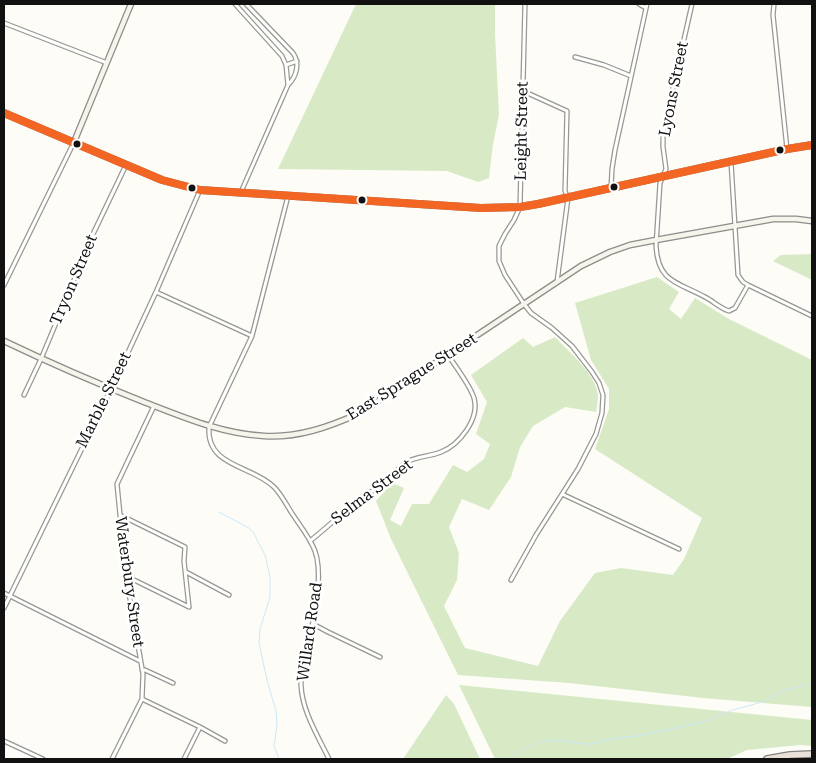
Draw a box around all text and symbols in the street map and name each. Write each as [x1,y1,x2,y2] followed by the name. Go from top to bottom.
[655,40,693,138] street label: Lyons Street
[512,81,532,181] street label: Leight Street
[72,139,82,149] unlabelled marker
[775,145,785,155] unlabelled marker
[609,182,619,192] unlabelled marker
[187,183,197,193] unlabelled marker
[357,195,367,205] unlabelled marker
[46,232,102,328] street label: Tryon Street
[343,329,481,425] street label: East Sprague Street
[73,349,135,451] street label: Marble Street
[327,455,417,529] street label: Selma Street
[110,515,148,649] street label: Waterbury Street
[294,581,326,683] street label: Willard Road

